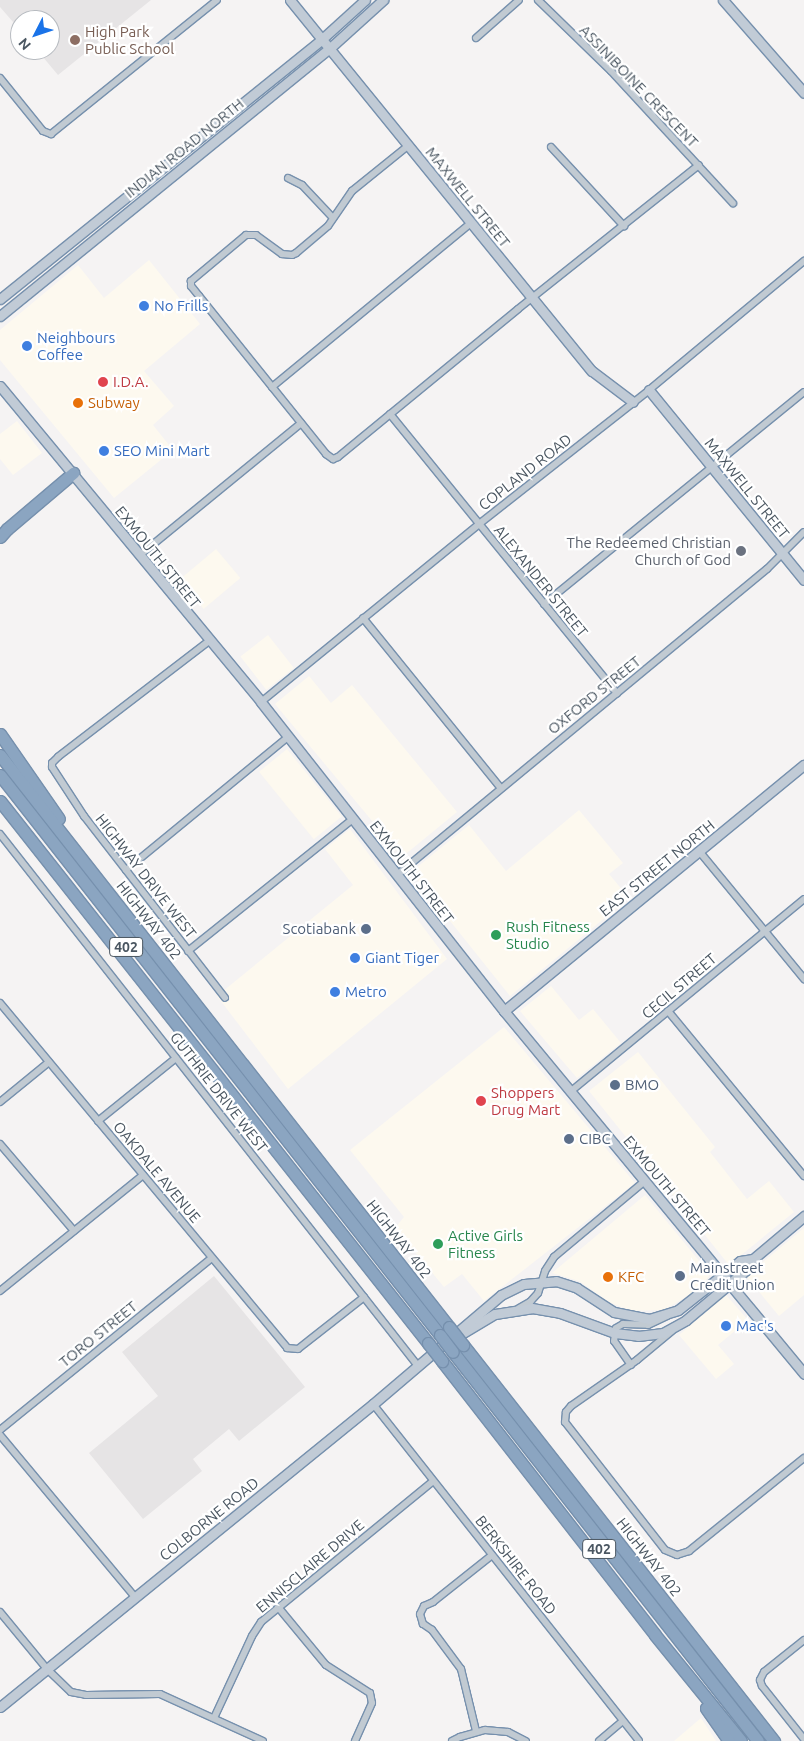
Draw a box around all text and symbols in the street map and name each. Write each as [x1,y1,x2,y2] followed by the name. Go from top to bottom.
[10,10,60,60] north arrow
[576,21,702,151] street label: ASSINIBOINE CRESCENT
[85,22,174,57] place label: High Park Public School
[69,34,81,46] marker: High Park Public School
[15,35,34,53] text: N
[121,94,247,202] street label: INDIAN ROAD NORTH
[422,143,514,251] street label: MAXWELL STREET
[154,297,208,315] place label: No Frills
[138,300,150,312] marker: No Frills
[37,328,115,363] place label: Neighbours Coffee
[21,340,33,352] marker: Neighbours Coffee
[113,373,149,391] place label: I.D.A.
[97,376,109,388] marker: I.D.A.
[88,394,140,412] place label: Subway
[72,397,84,409] marker: Subway
[475,430,575,514] street label: COPLAND ROAD
[701,434,793,542] street label: MAXWELL STREET
[114,442,210,460] place label: SEO Mini Mart
[98,445,110,457] marker: SEO Mini Mart
[112,503,204,611] street label: EXMOUTH STREET
[490,522,592,640] street label: ALEXANDER STREET
[567,533,731,568] place label: The Redeemed Christian Church of God
[735,545,747,557] marker: The Redeemed Christian Church of God
[544,652,644,738] street label: OXFORD STREET
[92,810,200,942] street label: HIGHWAY DRIVE WEST
[596,816,718,920] street label: EAST STREET NORTH
[366,817,458,927] street label: EXMOUTH STREET
[113,877,185,963] street label: HIGHWAY 402
[506,917,590,952] place label: Rush Fitness Studio
[283,920,356,938] place label: Scotiabank
[360,923,372,935] marker: Scotiabank
[490,929,502,941] marker: Rush Fitness Studio
[108,936,144,959] road number: 402
[365,949,439,967] place label: Giant Tiger
[638,949,720,1023] street label: CECIL STREET
[349,952,361,964] marker: Giant Tiger
[345,983,387,1001] place label: Metro
[329,986,341,998] marker: Metro
[166,1028,272,1156] street label: GUTHRIE DRIVE WEST
[625,1076,659,1094] place label: BMO
[609,1079,621,1091] marker: BMO
[491,1083,560,1118] place label: Shoppers Drug Mart
[475,1095,487,1107] marker: Shoppers Drug Mart
[110,1118,204,1226] street label: OAKDALE AVENUE
[579,1130,611,1148] place label: CIBC
[620,1132,714,1240] street label: EXMOUTH STREET
[563,1133,575,1145] marker: CIBC
[363,1196,435,1282] street label: HIGHWAY 402
[448,1226,523,1261] place label: Active Girls Fitness
[432,1238,444,1250] marker: Active Girls Fitness
[690,1258,775,1293] place label: Mainstreet Credit Union
[618,1268,644,1286] place label: KFC
[674,1270,686,1282] marker: Mainstreet Credit Union
[602,1271,614,1283] marker: KFC
[55,1297,141,1371] street label: TORO STREET
[736,1317,774,1335] place label: Mac's
[720,1320,732,1332] marker: Mac's
[156,1473,262,1565] street label: COLBORNE ROAD
[472,1512,560,1618] street label: BERKSHIRE ROAD
[613,1514,685,1600] street label: HIGHWAY 402
[252,1516,368,1616] street label: ENNISCLAIRE DRIVE
[582,1538,616,1560] road number: 402

